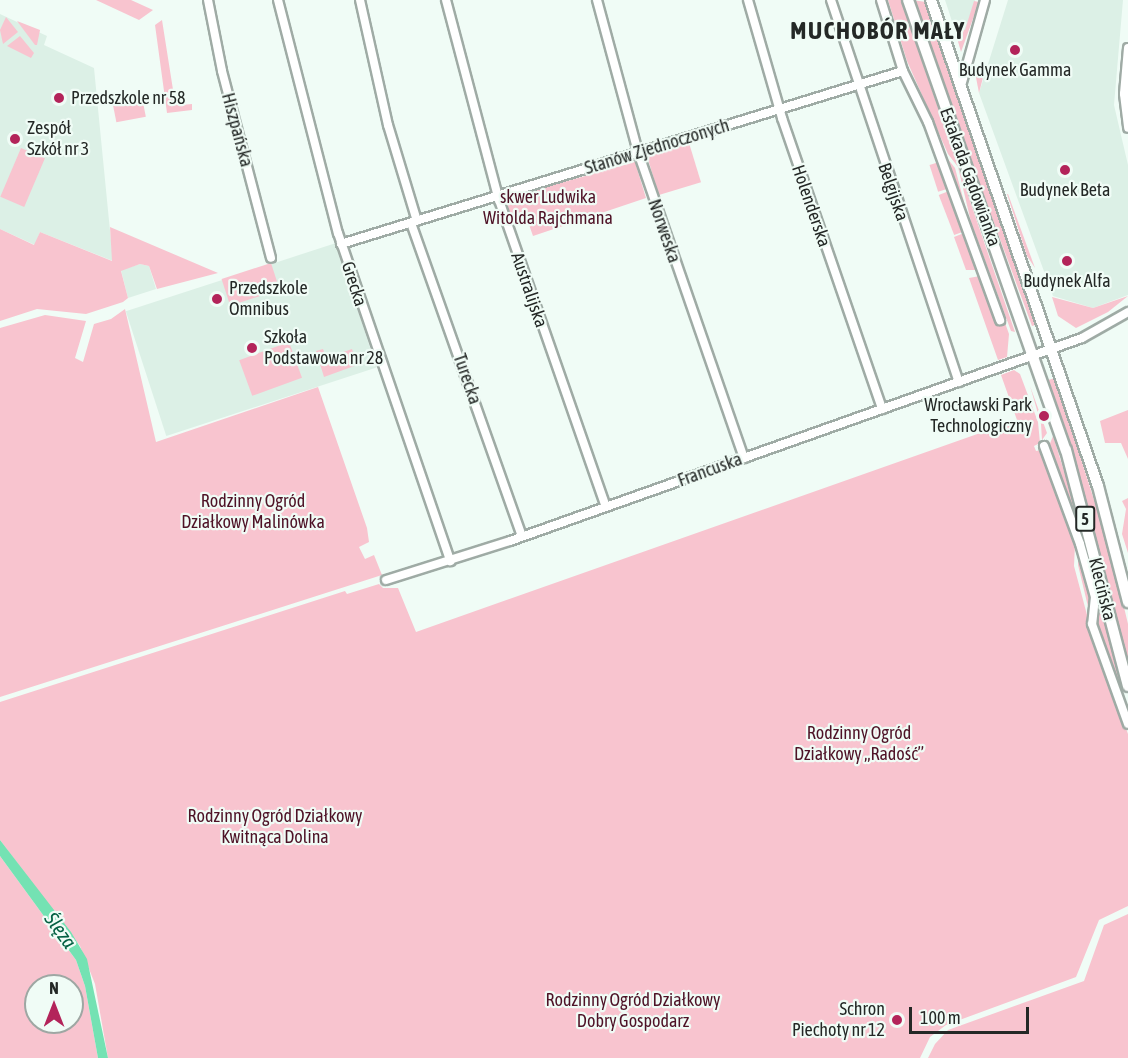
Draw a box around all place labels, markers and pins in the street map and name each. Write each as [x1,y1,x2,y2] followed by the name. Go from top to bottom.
[1008,43,1022,57] marker: Budynek Gamma
[959,59,1071,81] place label: Budynek Gamma
[71,87,186,109] place label: Przedszkole nr 58
[52,91,66,105] marker: Przedszkole nr 58
[27,118,89,160] place label: Zespół Szkół nr 3
[8,132,22,146] marker: Zespół Szkół nr 3
[1058,163,1072,177] marker: Budynek Beta
[1020,179,1110,201] place label: Budynek Beta
[1060,254,1074,268] marker: Budynek Alfa
[1023,270,1111,292] place label: Budynek Alfa
[229,278,308,320] place label: Przedszkole Omnibus
[210,292,224,306] marker: Przedszkole Omnibus
[264,327,383,370] place label: Szkoła Podstawowa nr 28
[245,341,259,355] marker: Szkoła Podstawowa nr 28
[924,395,1032,438] place label: Wrocławski Park Technologiczny
[1037,409,1051,423] marker: Wrocławski Park Technologiczny
[792,999,885,1042] place label: Schron Piechoty nr 12
[890,1013,904,1027] marker: Schron Piechoty nr 12

